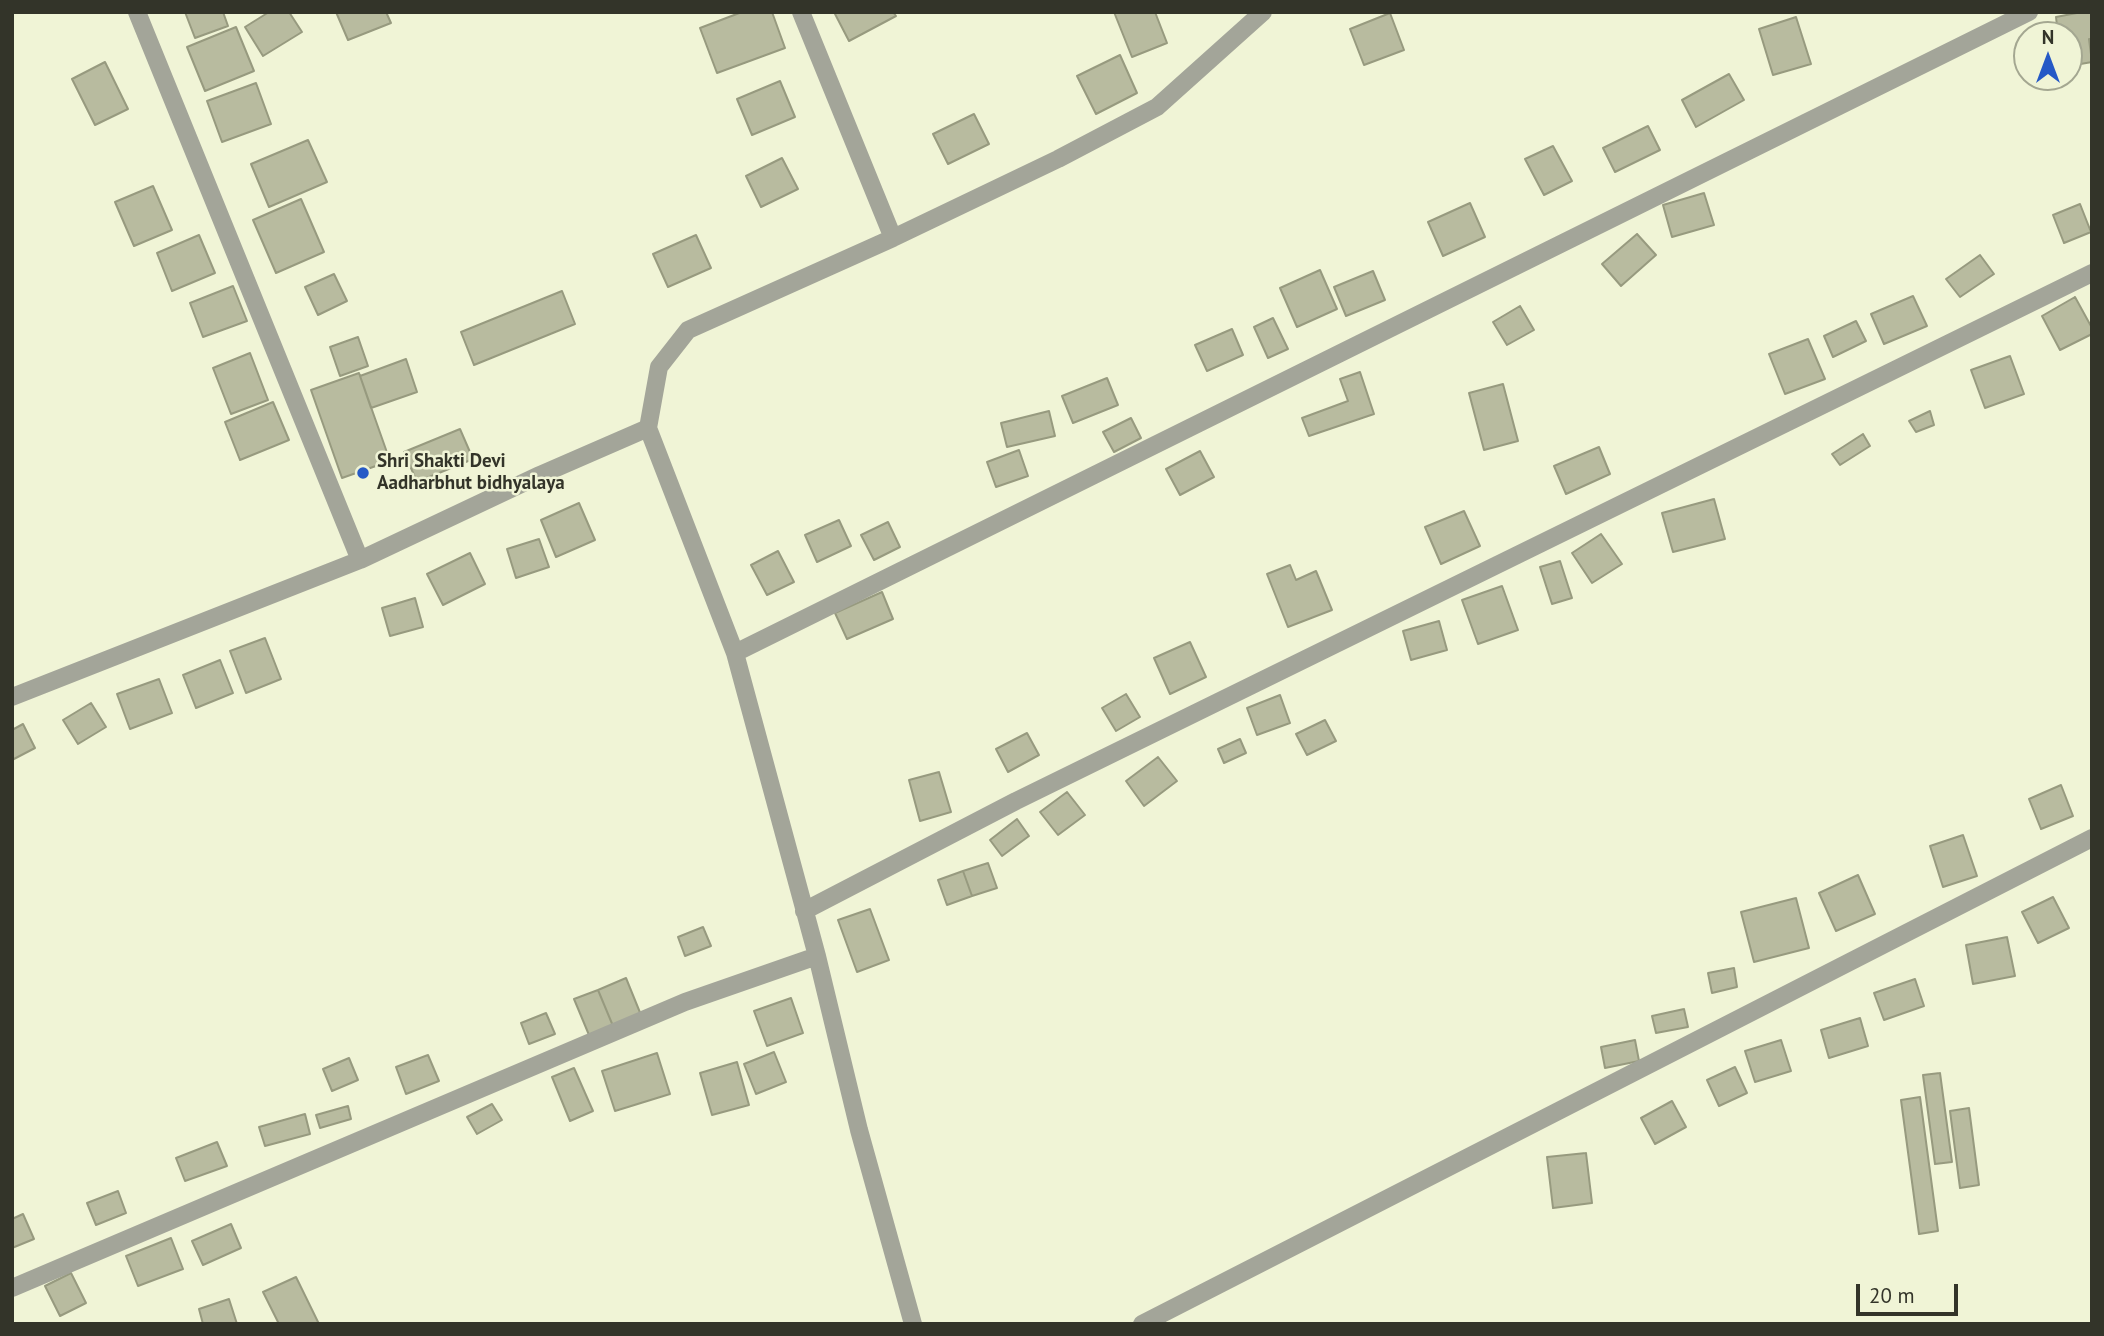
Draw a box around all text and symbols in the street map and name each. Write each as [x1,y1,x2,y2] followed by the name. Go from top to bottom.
[2013,21,2083,91] north arrow
[2042,25,2054,49] text: N
[377,451,565,495] place label: Shri Shakti Devi Aadharbhut bidhyalaya
[355,465,371,481] marker: Shri Shakti Devi Aadharbhut bidhyalaya
[1859,1270,1960,1314] scale bar
[1869,1282,1915,1309] text: 20 m

